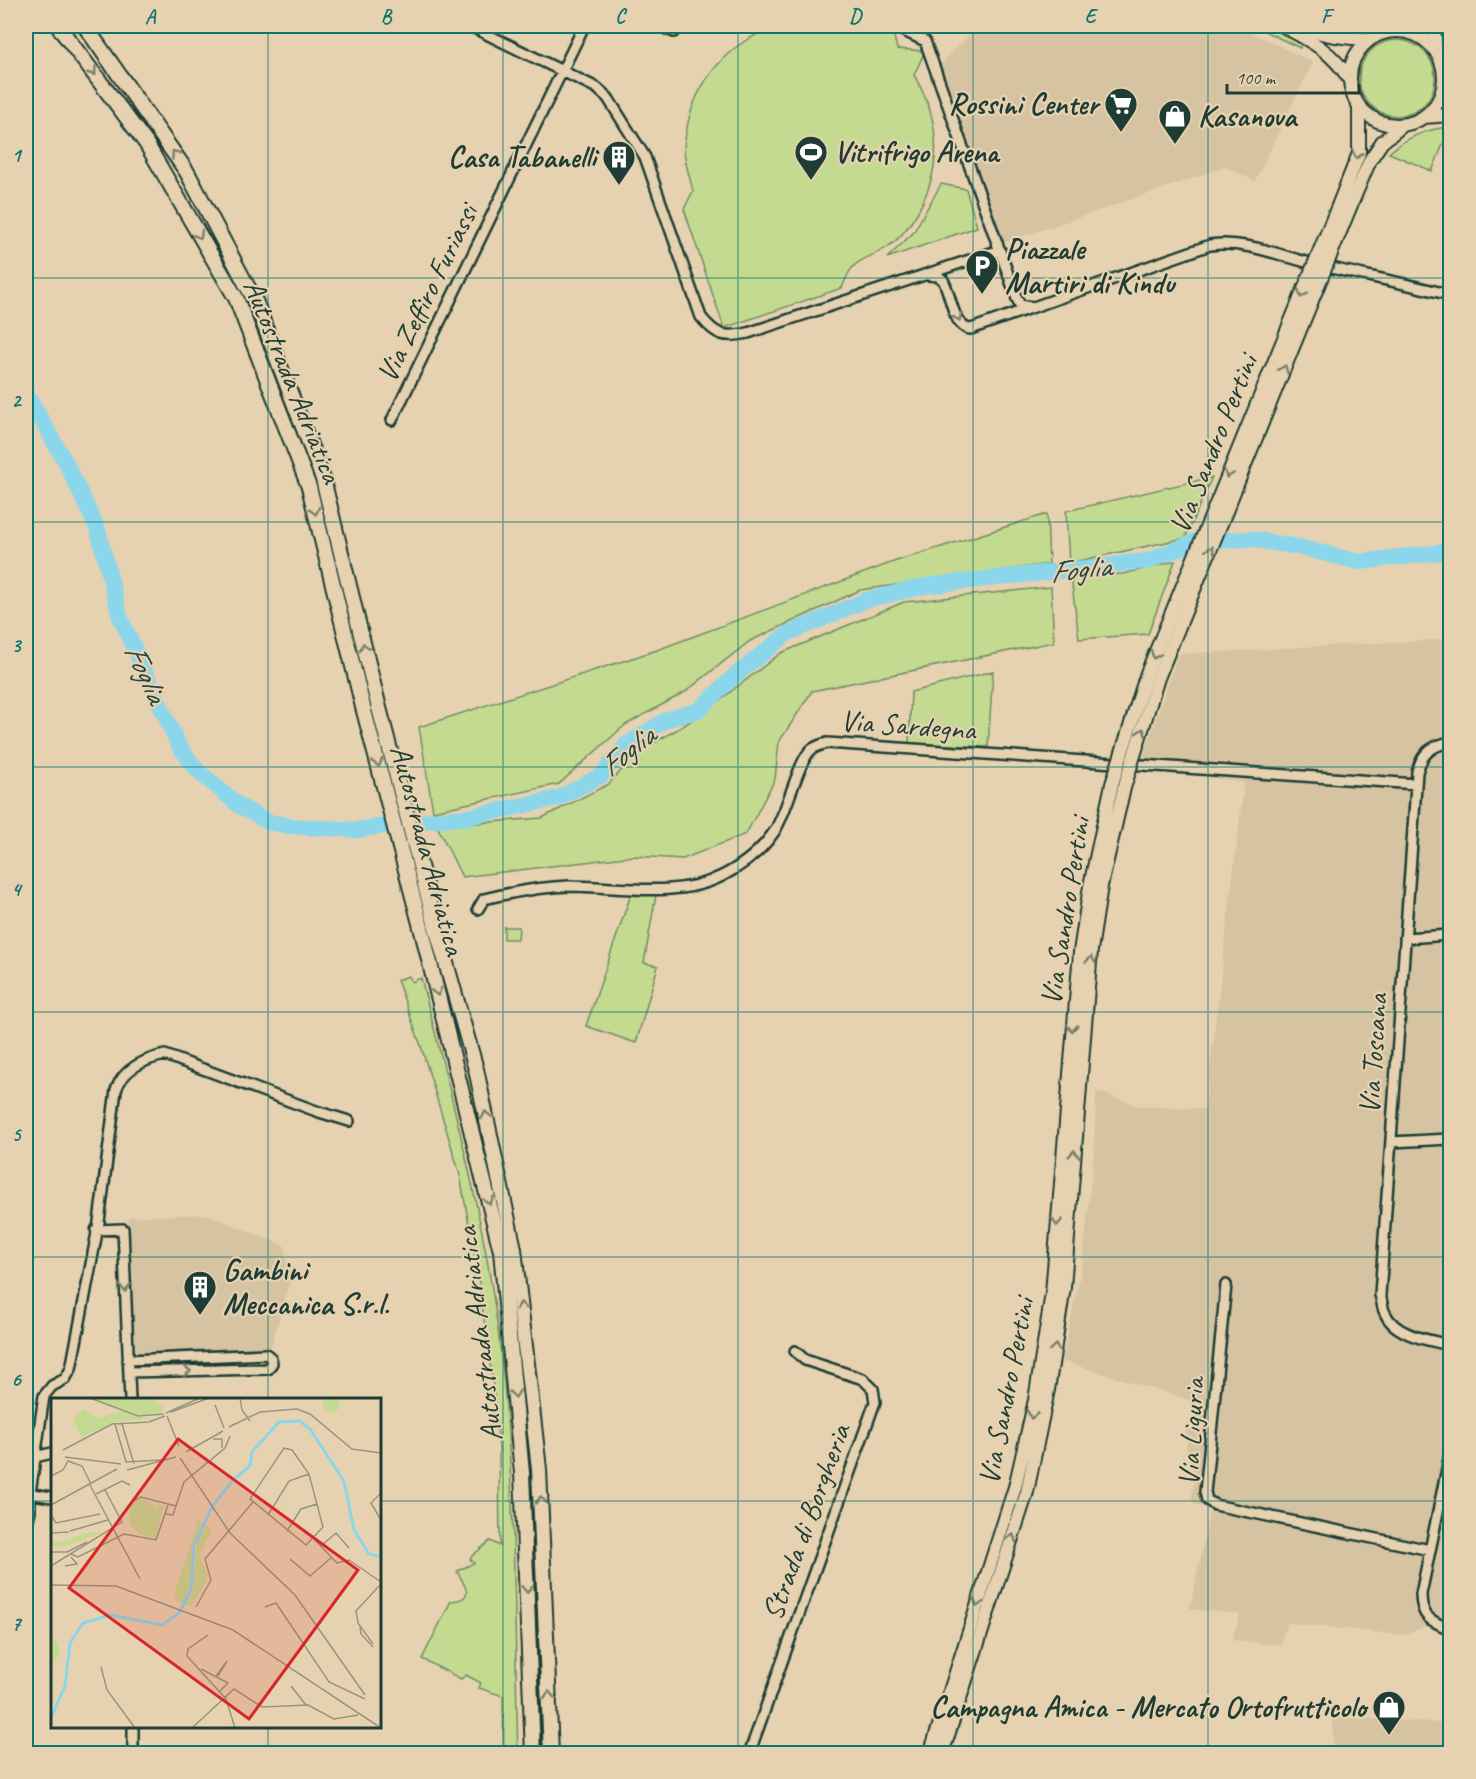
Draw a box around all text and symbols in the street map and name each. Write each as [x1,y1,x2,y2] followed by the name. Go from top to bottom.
[145,4,157,29] text: A
[381,4,393,29] text: B
[615,4,627,29] text: C
[849,4,863,29] text: D
[1085,4,1099,29] text: E
[1321,4,1335,29] text: F
[1227,57,1359,95] scale bar
[86,66,97,77] one-way arrow
[1236,67,1277,89] text: 100 m
[948,85,1101,123] place label: Rossini Center
[1103,86,1139,133] supermarket icon: Rossini Center
[1198,97,1299,135] place label: Kasanova
[1157,98,1193,145] shop icon: Kasanova
[834,133,1001,171] place label: Vitrifrigo Arena
[793,134,829,181] sports icon: Vitrifrigo Arena
[448,138,600,176] place label: Casa Tabanelli
[601,139,637,186] building icon: Casa Tabanelli
[12,143,23,168] text: 1
[171,150,182,161] one-way arrow
[1351,150,1364,160] one-way arrow
[368,195,488,388] street label: Via Zeffiro Furiassi
[192,229,204,239] one-way arrow
[1005,230,1177,302] place label: Piazzale Martiri di Kindu
[964,248,1000,295] parking icon: Piazzale Martiri di Kindu
[235,274,352,490] street label: Autostrada Adriatica
[1297,287,1309,298] one-way arrow
[950,310,962,321] one-way arrow
[1160,346,1267,539] street label: Via Sandro Pertini
[1277,364,1289,375] one-way arrow
[12,388,23,413] text: 2
[1223,468,1235,479] one-way arrow
[308,506,321,516] one-way arrow
[1047,545,1116,593] water label: Foglia
[1204,545,1216,556] one-way arrow
[12,633,23,658] text: 3
[115,637,179,713] water label: Foglia
[359,643,372,653] one-way arrow
[1149,649,1162,659] one-way arrow
[839,701,979,749] street label: Via Sardegna
[590,713,667,786] water label: Foglia
[1134,727,1147,738] one-way arrow
[382,741,475,961] street label: Autostrada Adriatica
[371,757,383,768] one-way arrow
[1031,811,1099,1008] street label: Via Sandro Pertini
[12,877,24,902] text: 4
[1084,955,1096,965] one-way arrow
[430,986,443,996] one-way arrow
[1350,991,1396,1115] street label: Via Toscana
[1066,1023,1079,1032] one-way arrow
[480,1110,493,1120] one-way arrow
[12,1122,23,1147] text: 5
[1068,1150,1081,1159] one-way arrow
[481,1196,494,1206] one-way arrow
[1051,1218,1064,1227] one-way arrow
[447,1222,511,1444] street label: Autostrada Adriatica
[223,1251,390,1323] place label: Gambini Meccanica S.r.l.
[182,1269,218,1316] building icon: Gambini Meccanica S.r.l.
[119,1283,132,1292] one-way arrow
[969,1291,1043,1488] street label: Via Sandro Pertini
[515,1302,528,1311] one-way arrow
[1048,1344,1060,1353] one-way arrow
[183,1365,192,1377] one-way arrow
[11,1367,22,1392] text: 6
[1169,1374,1213,1487] street label: Via Liguria
[508,1390,521,1399] one-way arrow
[51,1398,381,1728] inset map
[1026,1410,1039,1420] one-way arrow
[753,1417,860,1625] street label: Strada di Borgheria
[534,1496,547,1505] one-way arrow
[1004,1533,1017,1544] one-way arrow
[521,1584,533,1593] one-way arrow
[973,1597,985,1608] one-way arrow
[12,1611,23,1636] text: 7
[930,1688,1369,1726] place label: Campagna Amica - Mercato Ortofrutticolo
[1371,1689,1407,1736] shop icon: Campagna Amica - Mercato Ortofrutticolo
[543,1691,555,1700] one-way arrow

